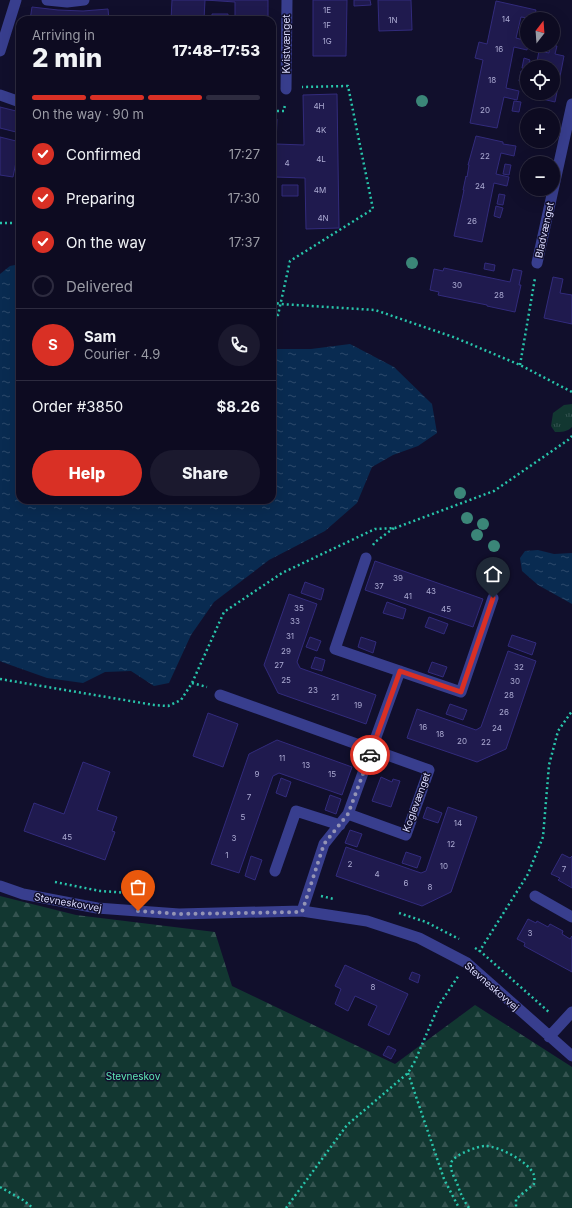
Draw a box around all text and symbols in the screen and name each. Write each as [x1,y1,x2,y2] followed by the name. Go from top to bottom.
[323,5,331,15] house number: 1E
[520,12,560,52] north arrow
[520,12,560,196] map controls
[280,14,292,74] street label: Kvistvænget
[502,14,510,24] house number: 14
[388,15,398,25] house number: 1N
[323,20,331,30] house number: 1F
[32,27,95,43] text: Arriving in
[322,36,332,46] house number: 1G
[172,41,260,60] text: 17:48–17:53
[32,42,102,73] text: 2 min
[495,44,503,54] house number: 16
[520,60,560,100] button: locate
[488,75,496,85] house number: 18
[313,101,325,111] house number: 4H
[480,105,490,115] house number: 20
[32,106,144,122] text: On the way · 90 m
[520,108,560,148] button: +
[316,125,327,135] house number: 4K
[32,143,54,165] icon: check
[66,145,141,164] text: Confirmed
[229,146,260,162] text: 17:27
[480,151,490,161] house number: 22
[316,154,326,164] house number: 4L
[520,156,560,196] button: −
[284,158,290,168] house number: 4
[475,181,485,191] house number: 24
[314,185,326,195] house number: 4M
[32,187,54,209] icon: check
[66,189,135,208] text: Preparing
[228,190,260,206] text: 17:30
[532,200,556,259] street label: Bladvænget
[317,213,329,223] house number: 4N
[467,216,477,226] house number: 26
[32,231,54,253] icon: check
[66,233,146,252] text: On the way
[229,234,260,250] text: 17:37
[66,277,133,296] text: Delivered
[452,280,462,290] house number: 30
[494,290,504,300] house number: 28
[218,324,260,366] button: phone
[84,327,116,346] text: Sam
[48,335,58,354] text: S
[84,346,160,362] text: Courier · 4.9
[32,397,123,416] text: Order #3850
[217,397,260,416] text: $8.26
[32,450,142,496] button: Help
[150,450,260,496] button: Share
[476,557,510,598] pin
[482,563,504,585] icon: home
[393,573,403,583] house number: 39
[374,581,384,591] house number: 37
[426,586,436,596] house number: 43
[404,591,412,601] house number: 41
[294,603,304,613] house number: 35
[441,604,451,614] house number: 45
[290,616,300,626] house number: 33
[286,631,294,641] house number: 31
[281,646,291,656] house number: 29
[274,660,284,670] house number: 27
[514,662,524,672] house number: 32
[281,675,291,685] house number: 25
[510,676,520,686] house number: 30
[308,685,318,695] house number: 23
[504,690,514,700] house number: 28
[331,692,339,702] house number: 21
[354,700,362,710] house number: 19
[499,707,509,717] house number: 26
[419,722,427,732] house number: 16
[492,723,502,733] house number: 24
[436,729,444,739] house number: 18
[350,735,390,775] courier
[457,736,467,746] house number: 20
[481,737,491,747] house number: 22
[359,744,381,766] icon: car
[279,753,285,763] house number: 11
[302,760,310,770] house number: 13
[255,769,260,779] house number: 9
[328,769,336,779] house number: 15
[400,770,433,833] street label: Koglevænget
[247,792,252,802] house number: 7
[241,812,246,822] house number: 5
[454,818,462,828] house number: 14
[62,832,72,842] house number: 45
[232,833,237,843] house number: 3
[447,839,455,849] house number: 12
[225,850,229,860] house number: 1
[348,859,353,869] house number: 2
[440,861,448,871] house number: 10
[562,864,567,874] house number: 7
[374,869,380,879] house number: 4
[121,870,155,911] pin
[127,876,149,898] icon: bag
[404,878,409,888] house number: 6
[428,882,433,892] house number: 8
[33,890,103,914] street label: Stevneskovvej
[528,928,533,938] house number: 3
[462,959,522,1013] street label: Stevneskovvej
[371,982,376,992] house number: 8
[106,1070,161,1082] park label: Stevneskov

